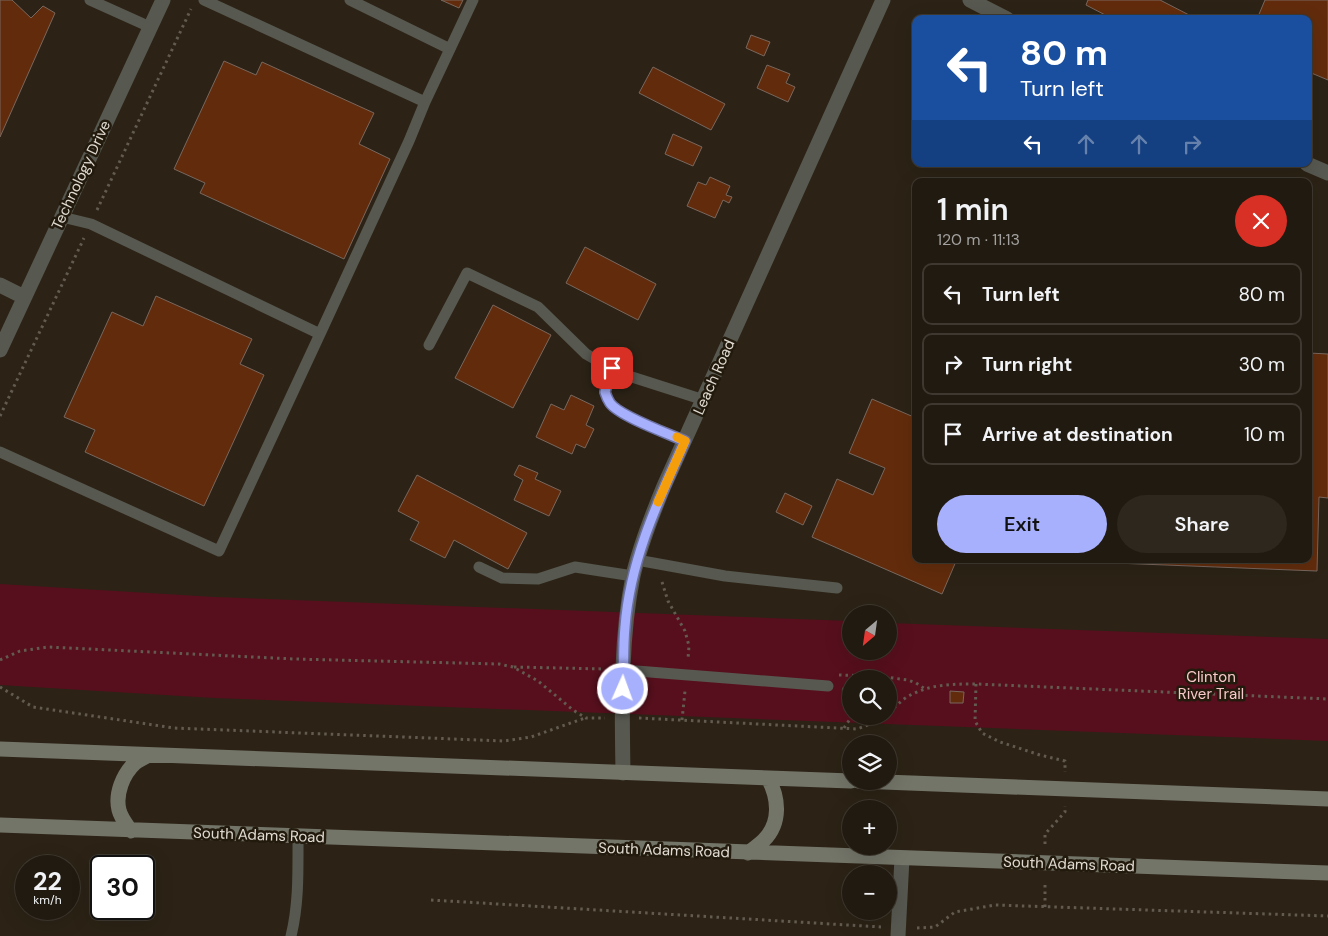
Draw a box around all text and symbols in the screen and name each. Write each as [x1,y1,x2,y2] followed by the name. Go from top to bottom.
[1020,30,1108,76] text: 80 m
[937,35,1002,100] icon: left
[1020,74,1104,103] text: Turn left
[47,117,115,233] street label: Technology Drive
[1019,130,1047,158] icon: left
[1072,130,1100,158] icon: ahead
[1125,130,1153,158] icon: ahead
[1178,130,1206,158] icon: right
[937,190,1009,229] text: 1 min
[1235,195,1287,247] button: close
[937,229,1020,250] text: 120 m · 11:13
[939,280,967,308] icon: left
[982,282,1060,307] text: Turn left
[1238,282,1285,307] text: 80 m
[689,336,739,418] street label: Leach Road
[591,347,633,389] pin
[939,350,967,378] icon: right
[982,352,1072,377] text: Turn right
[1239,352,1285,377] text: 30 m
[598,354,626,382] icon: arrive
[939,420,967,448] icon: arrive
[982,422,1173,447] text: Arrive at destination
[1244,422,1285,447] text: 10 m
[937,495,1107,553] button: Exit
[1117,495,1287,553] button: Share
[842,605,898,660] north arrow
[842,605,897,920] map controls
[596,662,648,714] position arrow
[1178,667,1244,704] park label: Clinton River Trail
[842,670,897,725] button: search
[842,735,897,790] button: layers
[842,800,897,855] button: +
[193,823,325,847] street label: South Adams Road
[598,838,730,862] street label: South Adams Road
[1003,852,1135,876] street label: South Adams Road
[90,855,155,920] speed limit sign: 30
[33,865,62,898] text: 22
[842,865,897,920] button: −
[33,892,62,908] text: km/h

